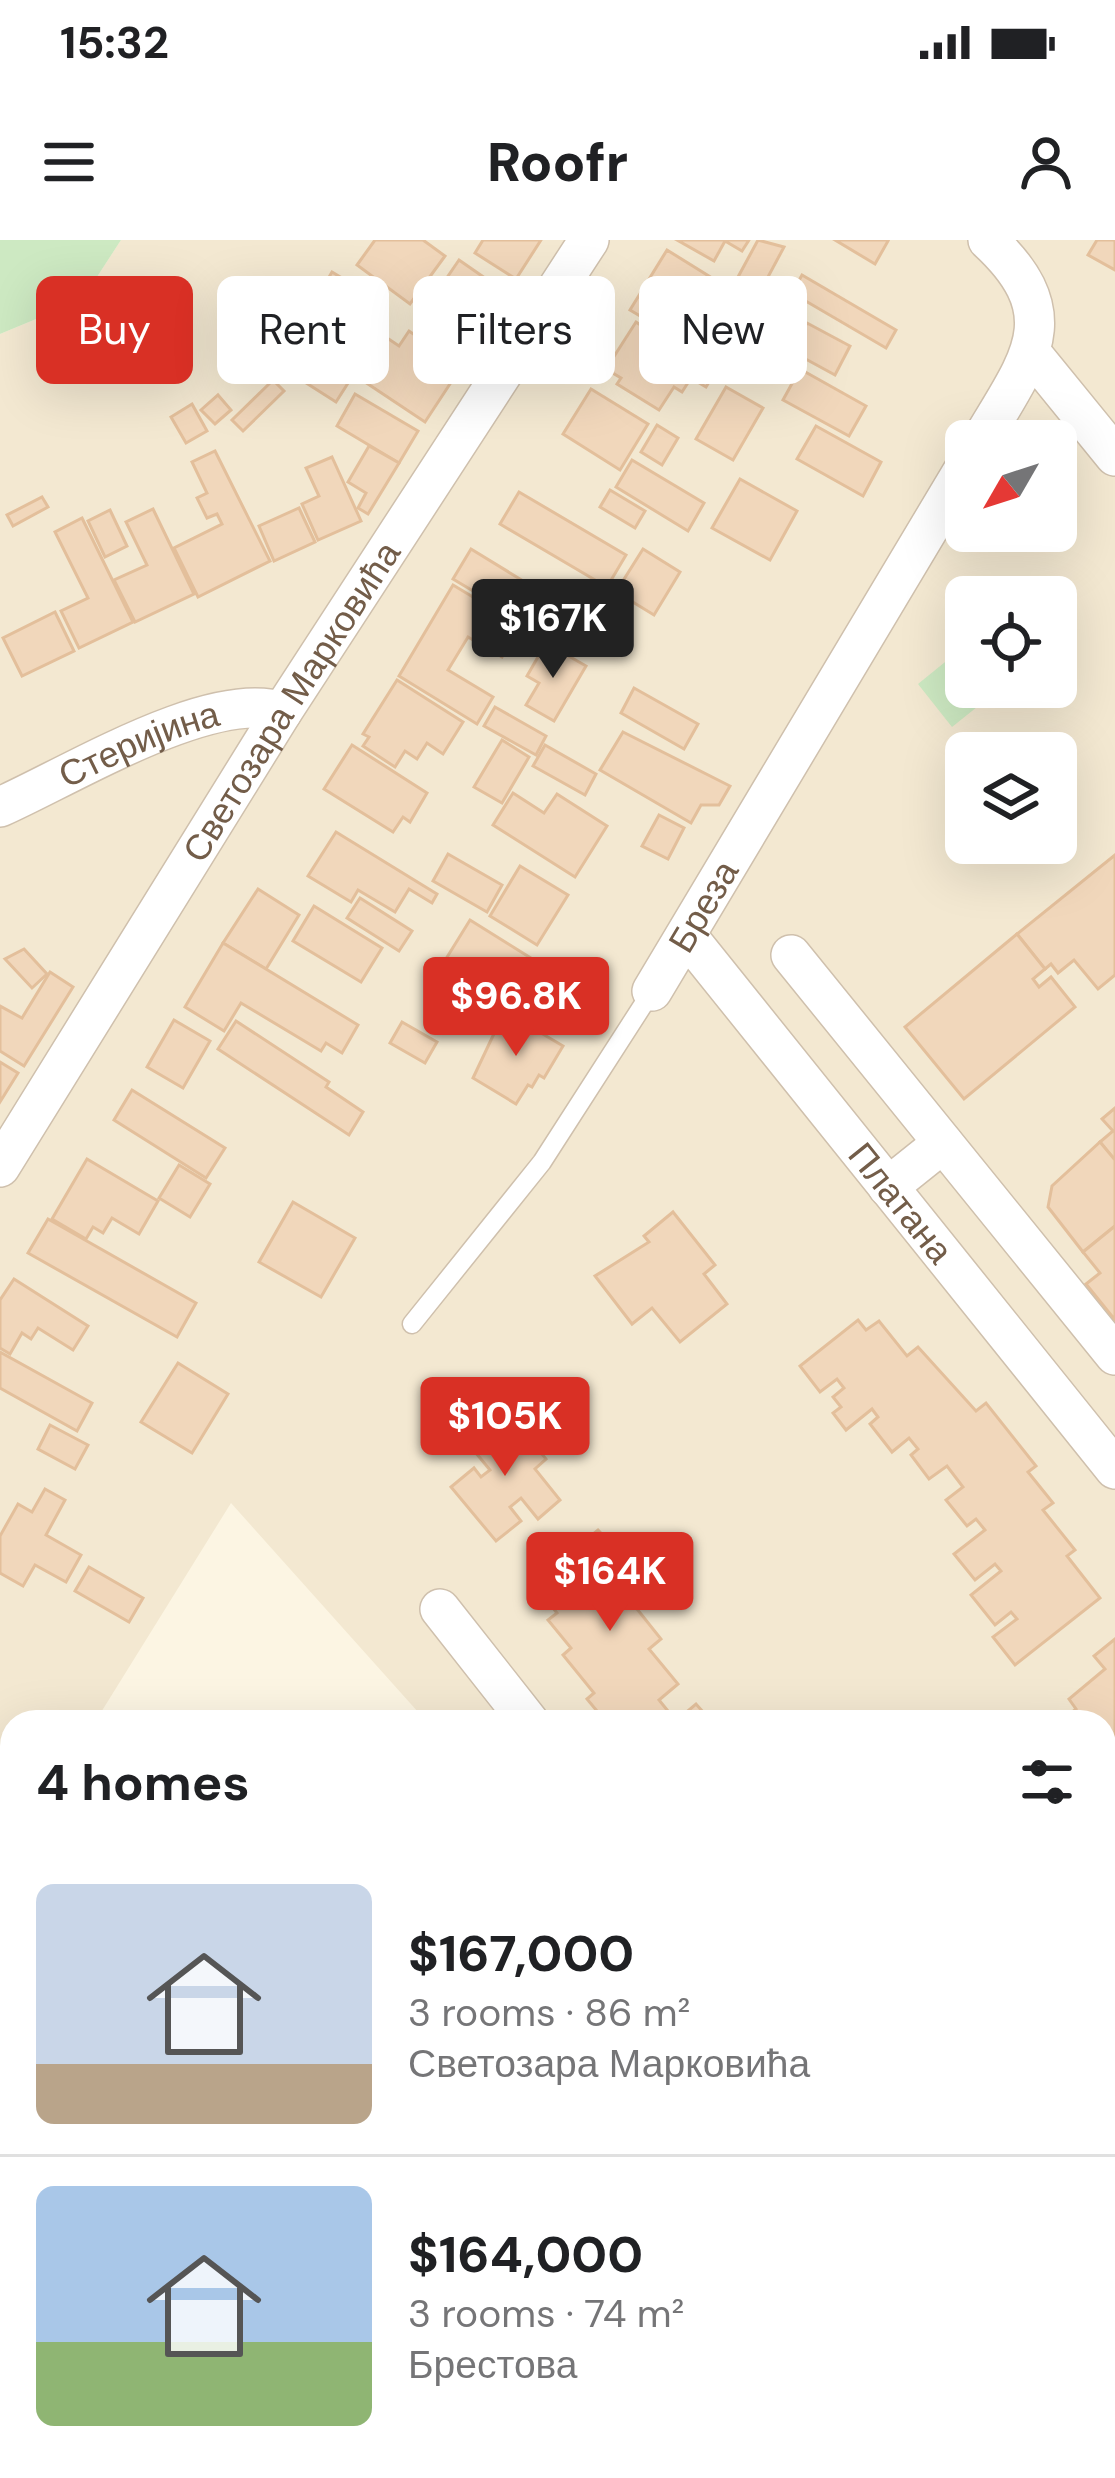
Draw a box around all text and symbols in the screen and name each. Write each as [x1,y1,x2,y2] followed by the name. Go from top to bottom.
[60,13,169,72] text: 15:32
[487,127,628,198] text: Roofr
[36,129,102,195] icon: menu
[1013,129,1079,195] icon: person
[36,276,193,384] chip: Buy
[217,276,389,384] chip: Rent
[413,276,615,384] chip: Filters
[639,276,807,384] chip: New
[945,420,1077,552] north arrow
[945,420,1077,864] map controls
[171,531,411,871] street label: Светозара Марковића
[945,576,1077,708] button: locate
[469,579,637,681] pin: $167K
[499,592,607,643] text: $167K
[50,689,225,798] street label: Стеријина
[945,732,1077,864] button: layers
[657,850,749,961] street label: Бреза
[418,957,614,1059] pin: $96.8K
[450,970,582,1021] text: $96.8K
[838,1133,965,1274] street label: Платана
[421,1377,589,1479] pin: $105K
[448,1390,562,1441] text: $105K
[526,1532,694,1634] pin: $164K
[553,1545,667,1596] text: $164K
[36,1749,250,1816] text: 4 homes
[1014,1749,1080,1815] icon: filters
[408,1920,634,1987] text: $167,000
[132,1932,276,2076] icon: home
[408,1987,690,2038] text: 3 rooms · 86 m²
[408,2038,810,2089] text: Светозара Марковића
[408,2221,643,2288] text: $164,000
[132,2234,276,2378] icon: home
[408,2288,684,2339] text: 3 rooms · 74 m²
[408,2339,578,2390] text: Брестова

